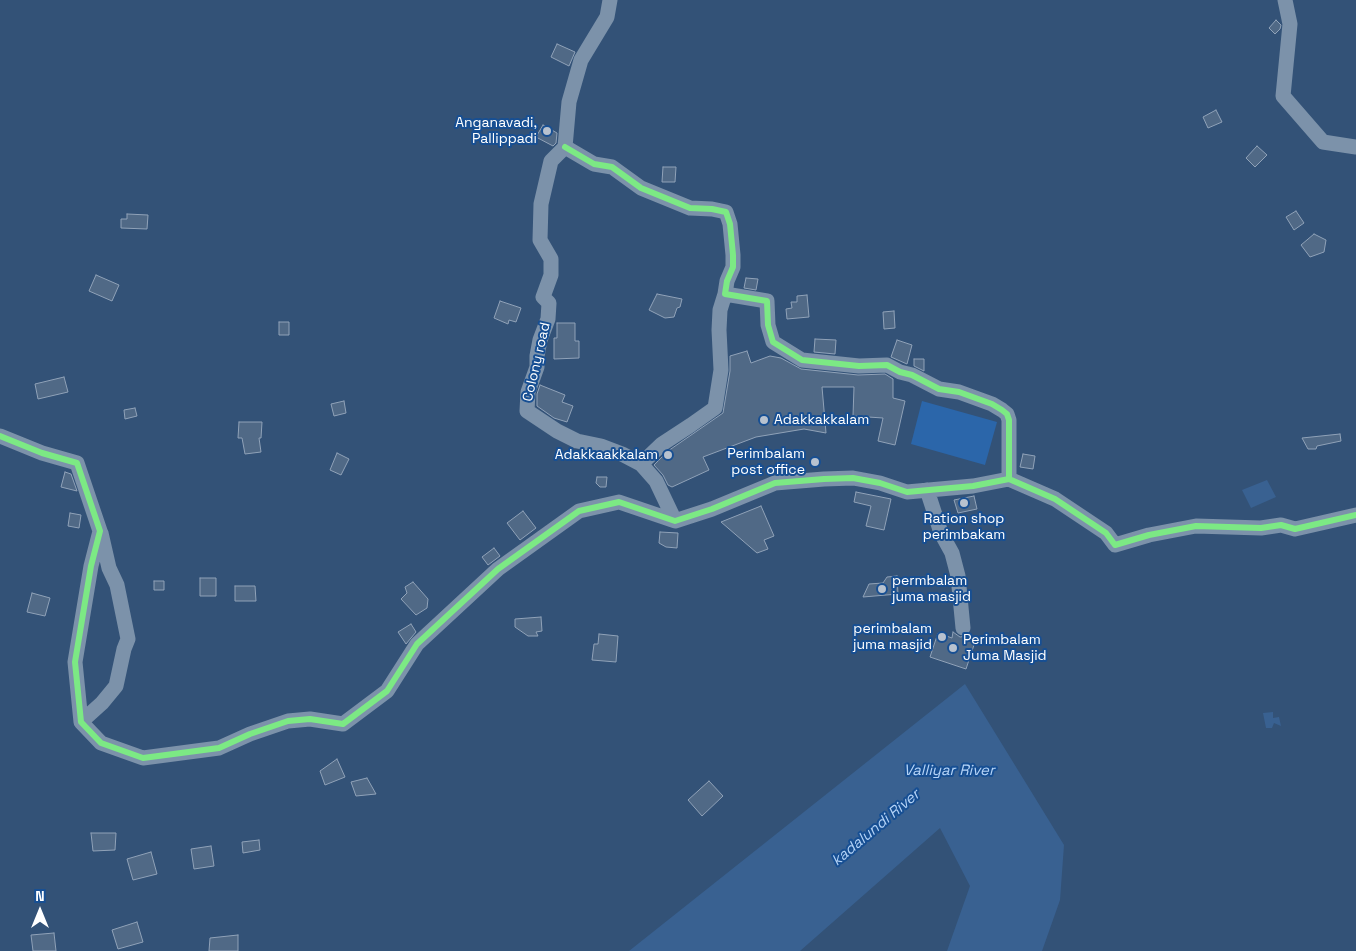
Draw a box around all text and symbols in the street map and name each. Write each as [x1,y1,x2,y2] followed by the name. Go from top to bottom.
[455,115,537,148] place label: Anganavadi, Pallippadi
[541,125,553,137] marker: Anganavadi, Pallippadi
[520,321,554,403] street label: Colony road
[774,412,869,428] place label: Adakkakkalam
[758,414,770,426] marker: Adakkakkalam
[727,446,805,478] place label: Perimbalam post office
[555,447,658,463] place label: Adakkaakkalam
[662,449,674,461] marker: Adakkaakkalam
[809,456,821,468] marker: Perimbalam post office
[958,497,970,509] marker: Ration shop perimbakam
[923,511,1005,544] place label: Ration shop perimbakam
[892,573,971,606] place label: permbalam juma masjid
[876,583,888,595] marker: permbalam juma masjid
[853,621,932,654] place label: perimbalam juma masjid
[936,631,948,643] marker: perimbalam juma masjid
[963,632,1047,664] place label: Perimbalam Juma Masjid
[947,642,959,654] marker: Perimbalam Juma Masjid
[903,762,995,780] water label: Valliyar River
[828,786,924,870] water label: kadalundi River
[15,886,65,936] north arrow
[35,887,45,905] text: N

